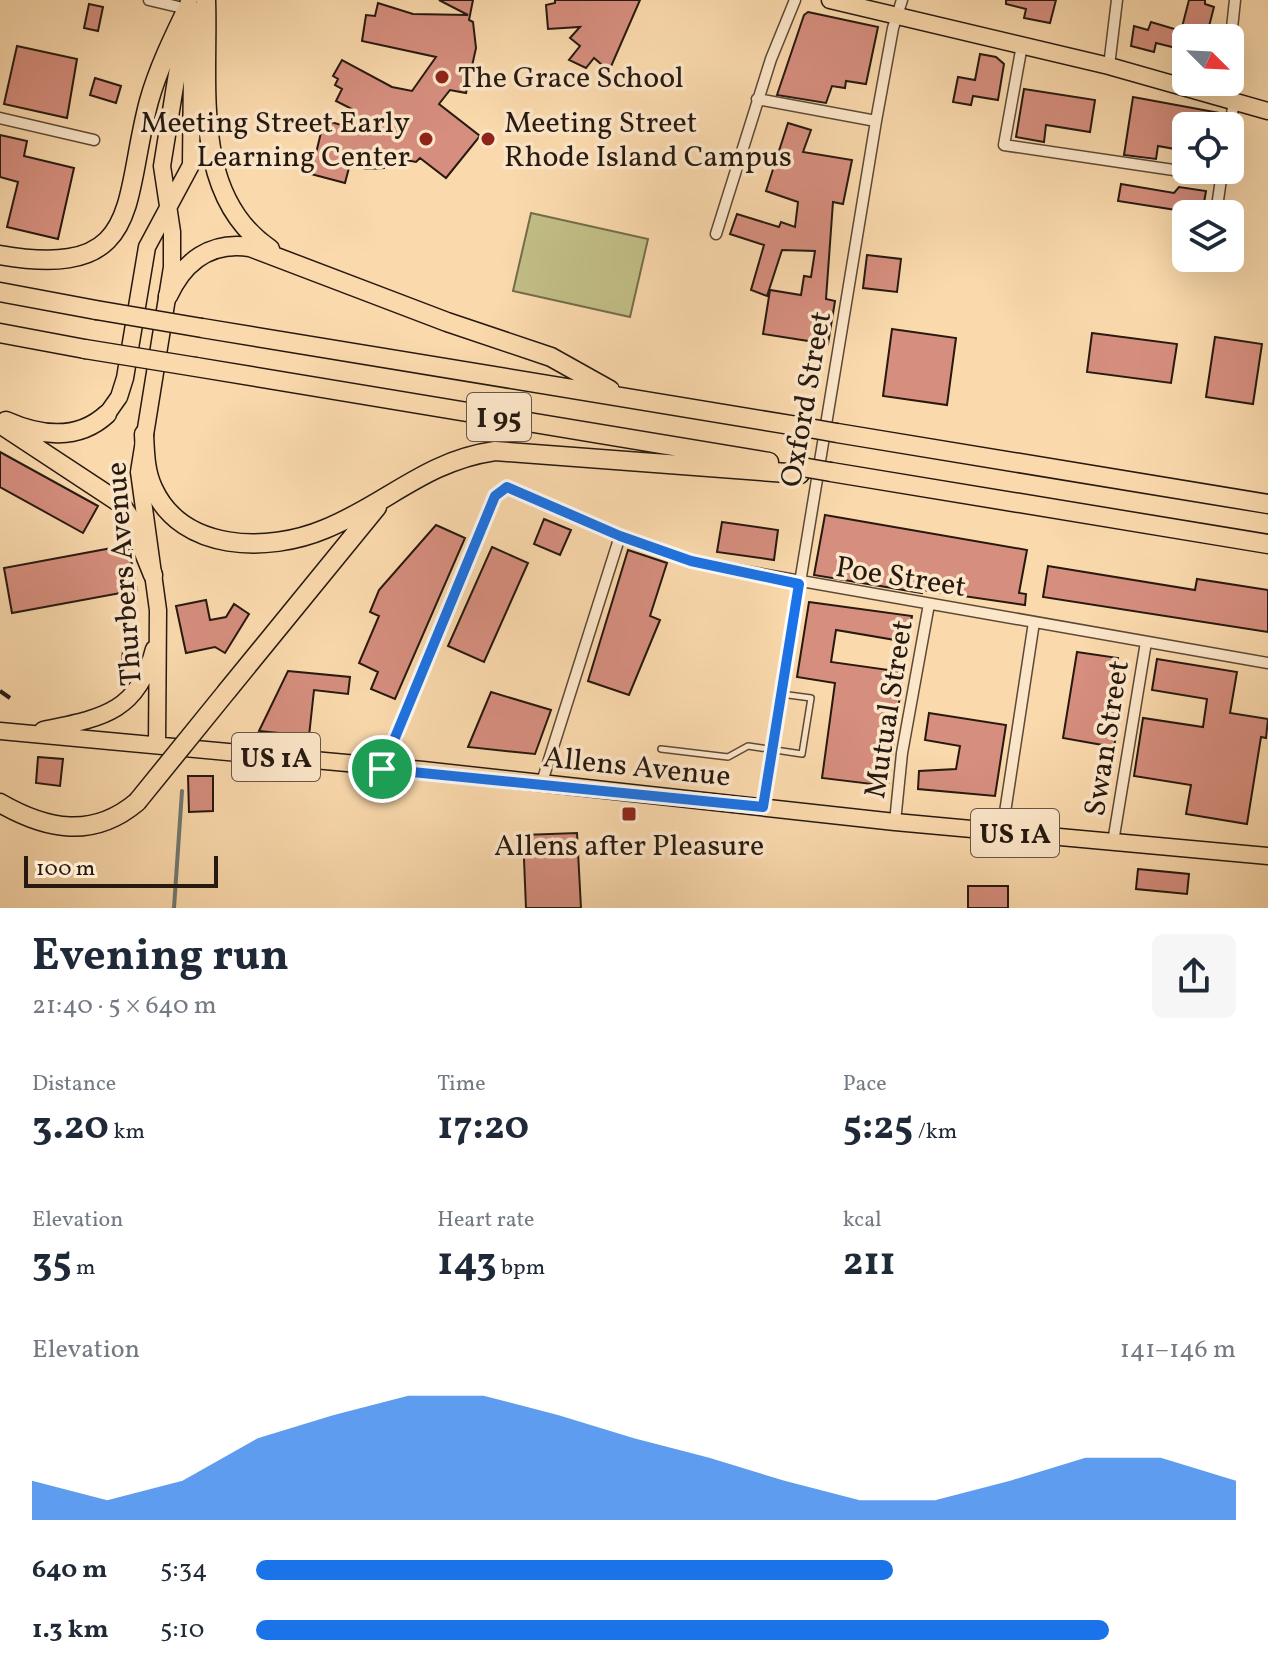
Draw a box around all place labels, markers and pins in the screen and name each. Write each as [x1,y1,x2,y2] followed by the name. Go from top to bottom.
[458,58,684,100] place label: The Grace School
[433,68,451,86] marker: The Grace School
[140,103,410,179] place label: Meeting Street Early Learning Center
[504,103,792,179] place label: Meeting Street Rhode Island Campus
[417,130,435,148] marker: Meeting Street Early Learning Center
[479,130,497,148] marker: Meeting Street Rhode Island Campus
[348,735,416,803] pin
[620,805,638,823] marker: Allens after Pleasure
[494,826,764,868] place label: Allens after Pleasure

